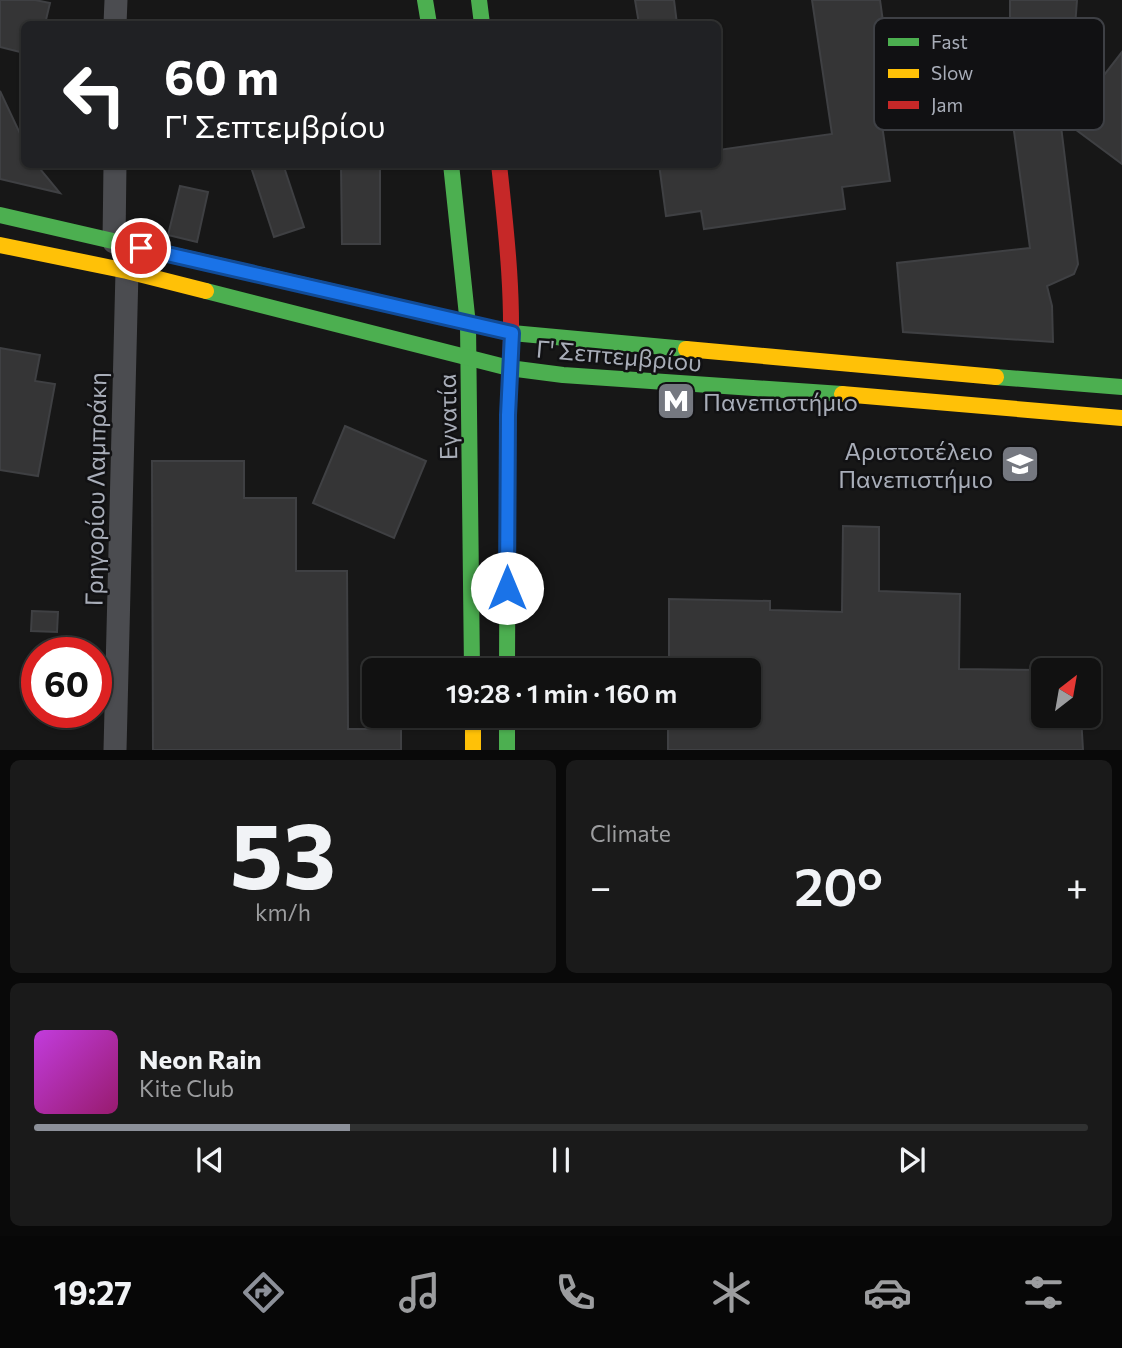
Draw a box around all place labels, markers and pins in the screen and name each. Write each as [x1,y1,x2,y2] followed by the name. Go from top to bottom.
[111,218,171,278] pin
[655,380,697,422] metro station icon: Πανεπιστήμιο
[703,387,858,416] place label: Πανεπιστήμιο
[838,436,993,493] place label: Αριστοτέλειο Πανεπιστήμιο
[999,443,1041,485] school or university icon: Αριστοτέλειο Πανεπιστήμιο

